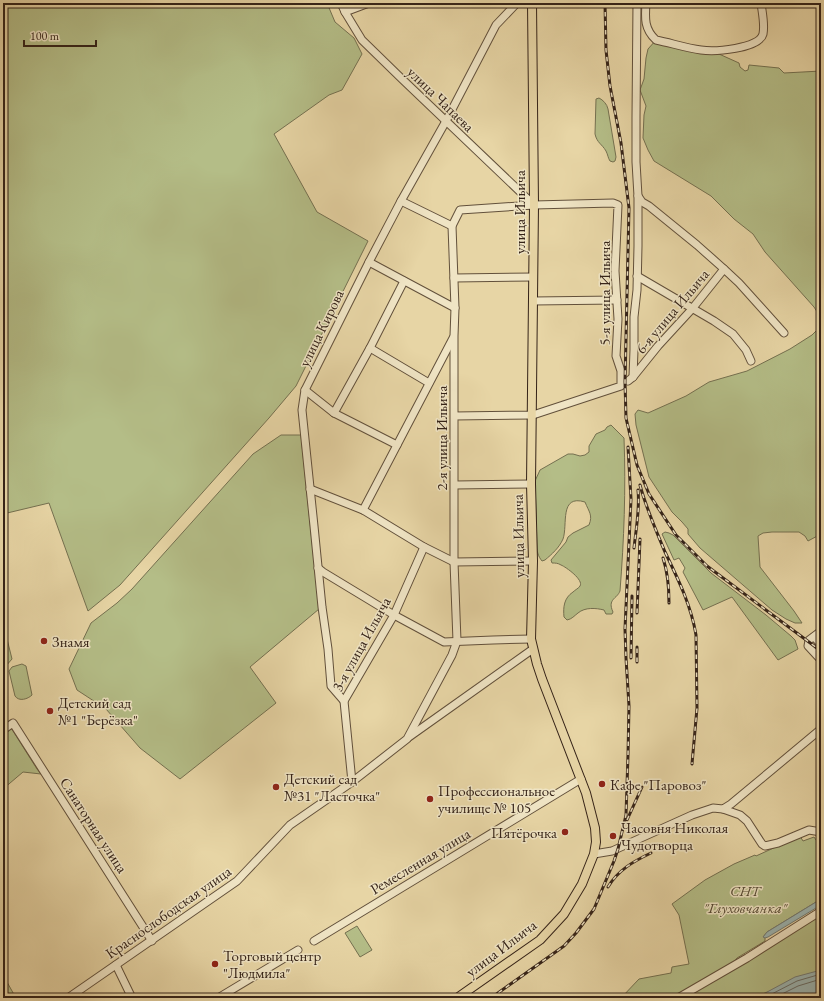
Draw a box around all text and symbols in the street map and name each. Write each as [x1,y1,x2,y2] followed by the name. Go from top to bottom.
[24,22,96,48] scale bar
[30,28,60,44] text: 100 m
[404,62,479,136] street label: улица Чапаева
[510,170,529,254] street label: улица Ильича
[595,241,614,345] street label: 5-я улица Ильича
[631,265,713,357] street label: 6-я улица Ильича
[294,286,348,370] street label: улица Кирова
[432,386,451,490] street label: 2-я улица Ильича
[508,494,528,578] street label: улица Ильича
[327,594,395,694] street label: 3-я улица Ильича
[52,632,90,651] place label: Знамя
[39,636,49,646] marker: Знамя
[58,693,138,729] place label: Детский сад №1 "Берёзка"
[45,706,55,716] marker: Детский сад №1 "Берёзка"
[284,769,380,805] place label: Детский сад №31 "Ласточка"
[56,774,132,876] street label: Санаторная улица
[610,775,706,794] place label: Кафе "Паровоз"
[597,779,607,789] marker: Кафе "Паровоз"
[438,781,555,817] place label: Профессиональное училище № 105
[271,782,281,792] marker: Детский сад №31 "Ласточка"
[425,794,435,804] marker: Профессиональное училище № 105
[621,818,728,854] place label: Часовня Николая Чудотворца
[491,823,557,842] place label: Пятёрочка
[366,824,474,898] street label: Ремесленная улица
[560,827,570,837] marker: Пятёрочка
[608,831,618,841] marker: Часовня Николая Чудотворца
[101,861,235,963] street label: Краснослободская улица
[703,881,789,917] park label: СНТ "Глуховчанка"
[462,915,540,981] street label: улица Ильича
[223,946,321,982] place label: Торговый центр "Людмила"
[210,959,220,969] marker: Торговый центр "Людмила"

